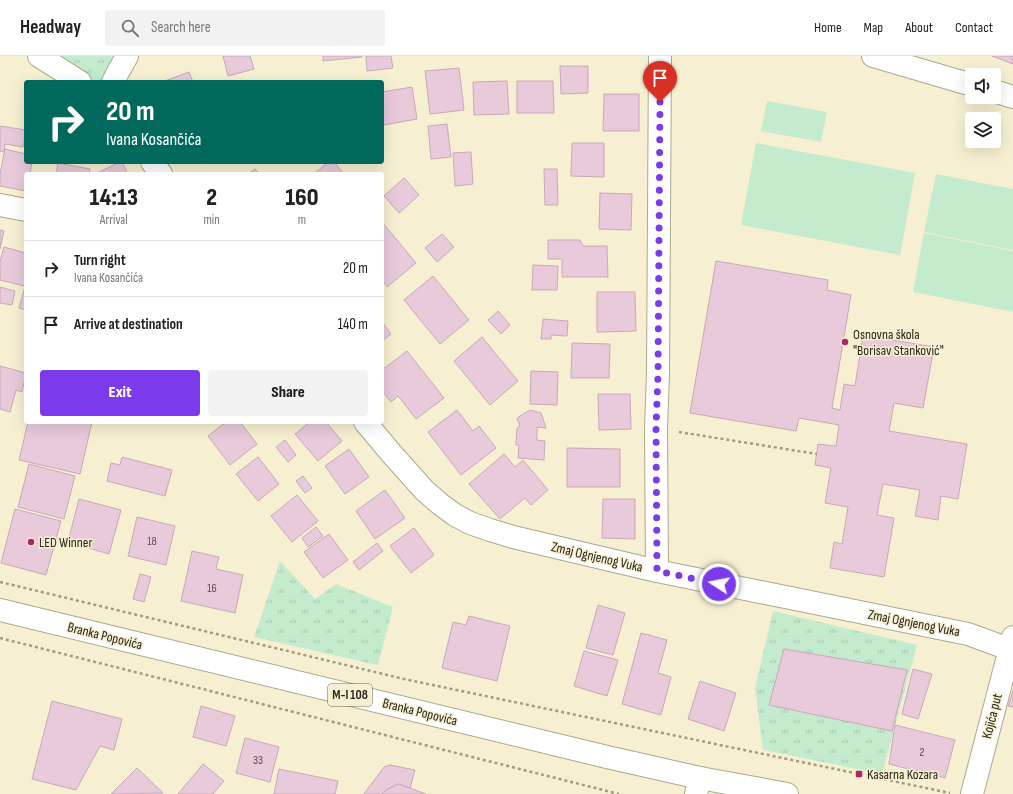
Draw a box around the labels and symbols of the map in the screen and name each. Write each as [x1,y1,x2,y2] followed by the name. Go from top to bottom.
[643,61,677,102] pin
[853,326,944,359] place label: Osnovna škola "Borisav Stanković"
[840,337,850,347] marker: Osnovna škola "Borisav Stanković"
[39,534,92,551] place label: LED Winner
[147,534,157,549] house number: 18
[26,537,36,547] marker: LED Winner
[549,538,645,576] street label: Zmaj Ognjenog Vuka
[698,563,740,605] position arrow
[207,581,217,596] house number: 16
[866,606,962,640] street label: Zmaj Ognjenog Vuka
[66,619,144,653] street label: Branka Popovića
[328,684,372,706] road number: M-I 108
[978,692,1006,740] street label: Kojića put
[381,695,459,729] street label: Branka Popovića
[920,745,925,760] house number: 2
[253,753,263,768] house number: 33
[867,766,938,783] place label: Kasarna Kozara
[854,769,864,779] marker: Kasarna Kozara

